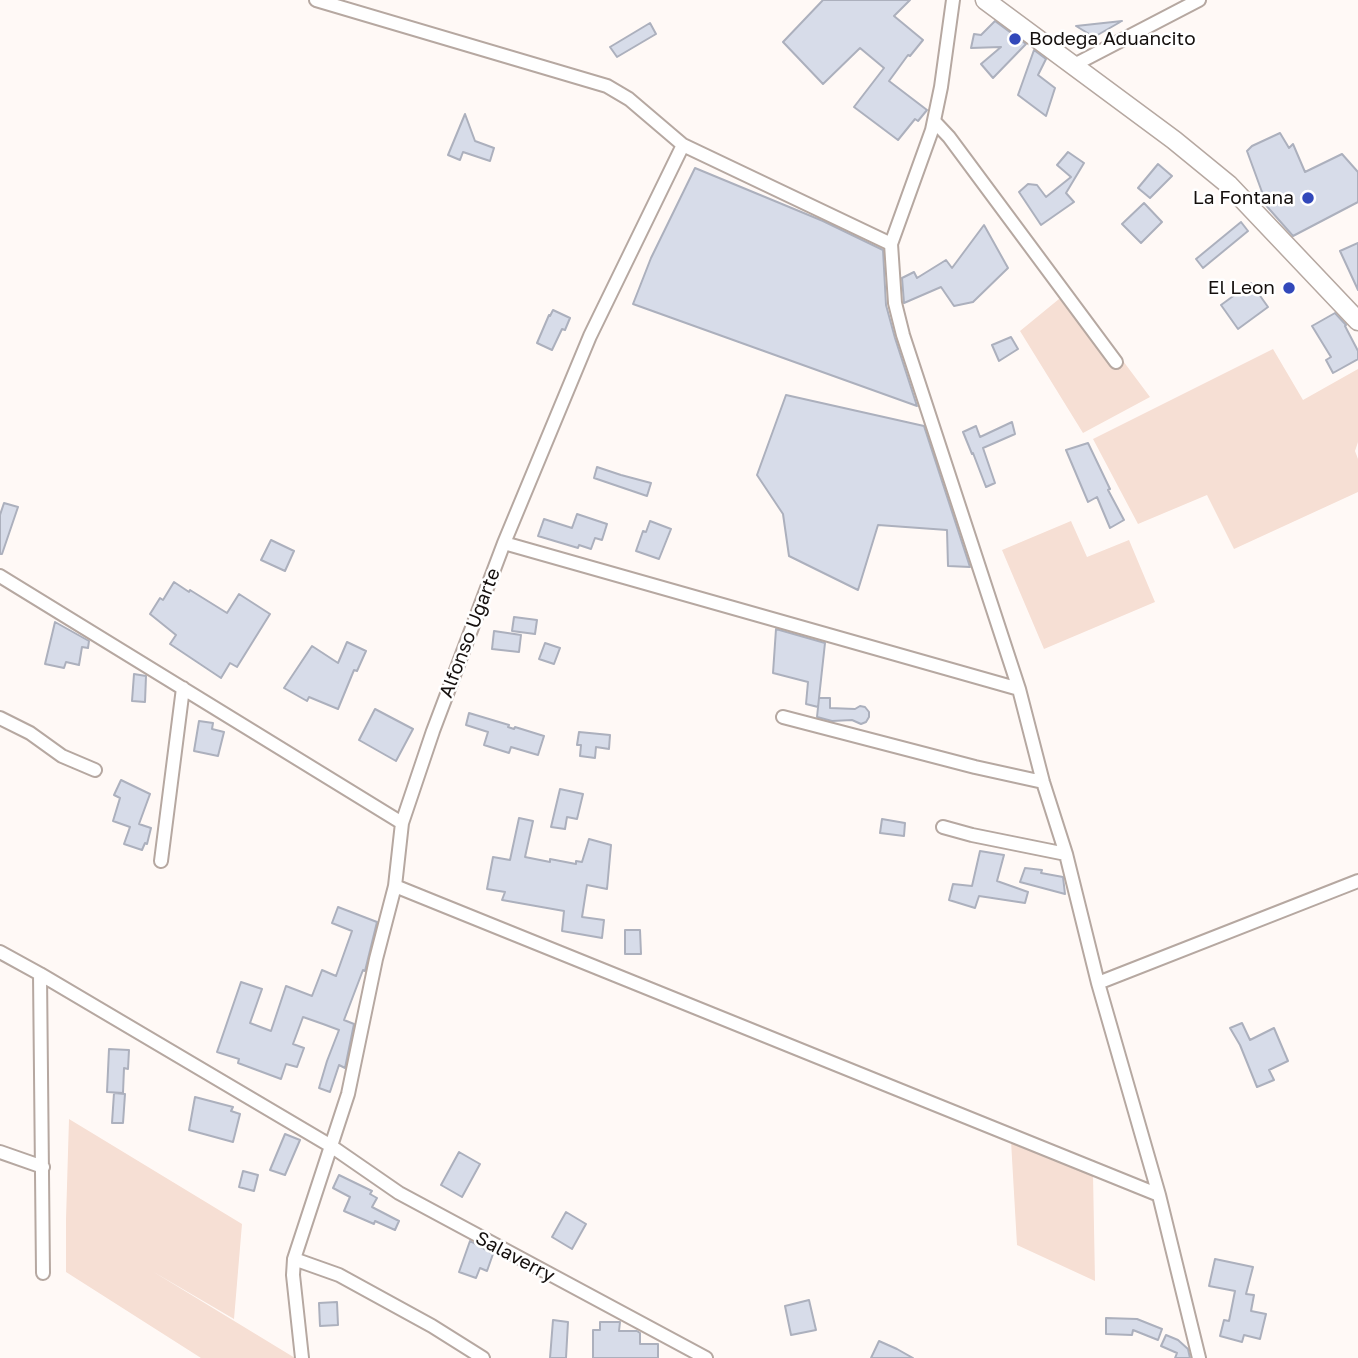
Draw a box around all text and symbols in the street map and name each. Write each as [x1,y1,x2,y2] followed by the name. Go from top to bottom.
[1029,28,1196,50] place label: Bodega Aduancito
[1007,31,1023,47] marker: Bodega Aduancito
[1193,187,1294,209] place label: La Fontana
[1300,190,1316,206] marker: La Fontana
[1208,277,1275,299] place label: El Leon
[1281,280,1297,296] marker: El Leon
[435,565,505,701] street label: Alfonso Ugarte
[471,1227,559,1287] street label: Salaverry

